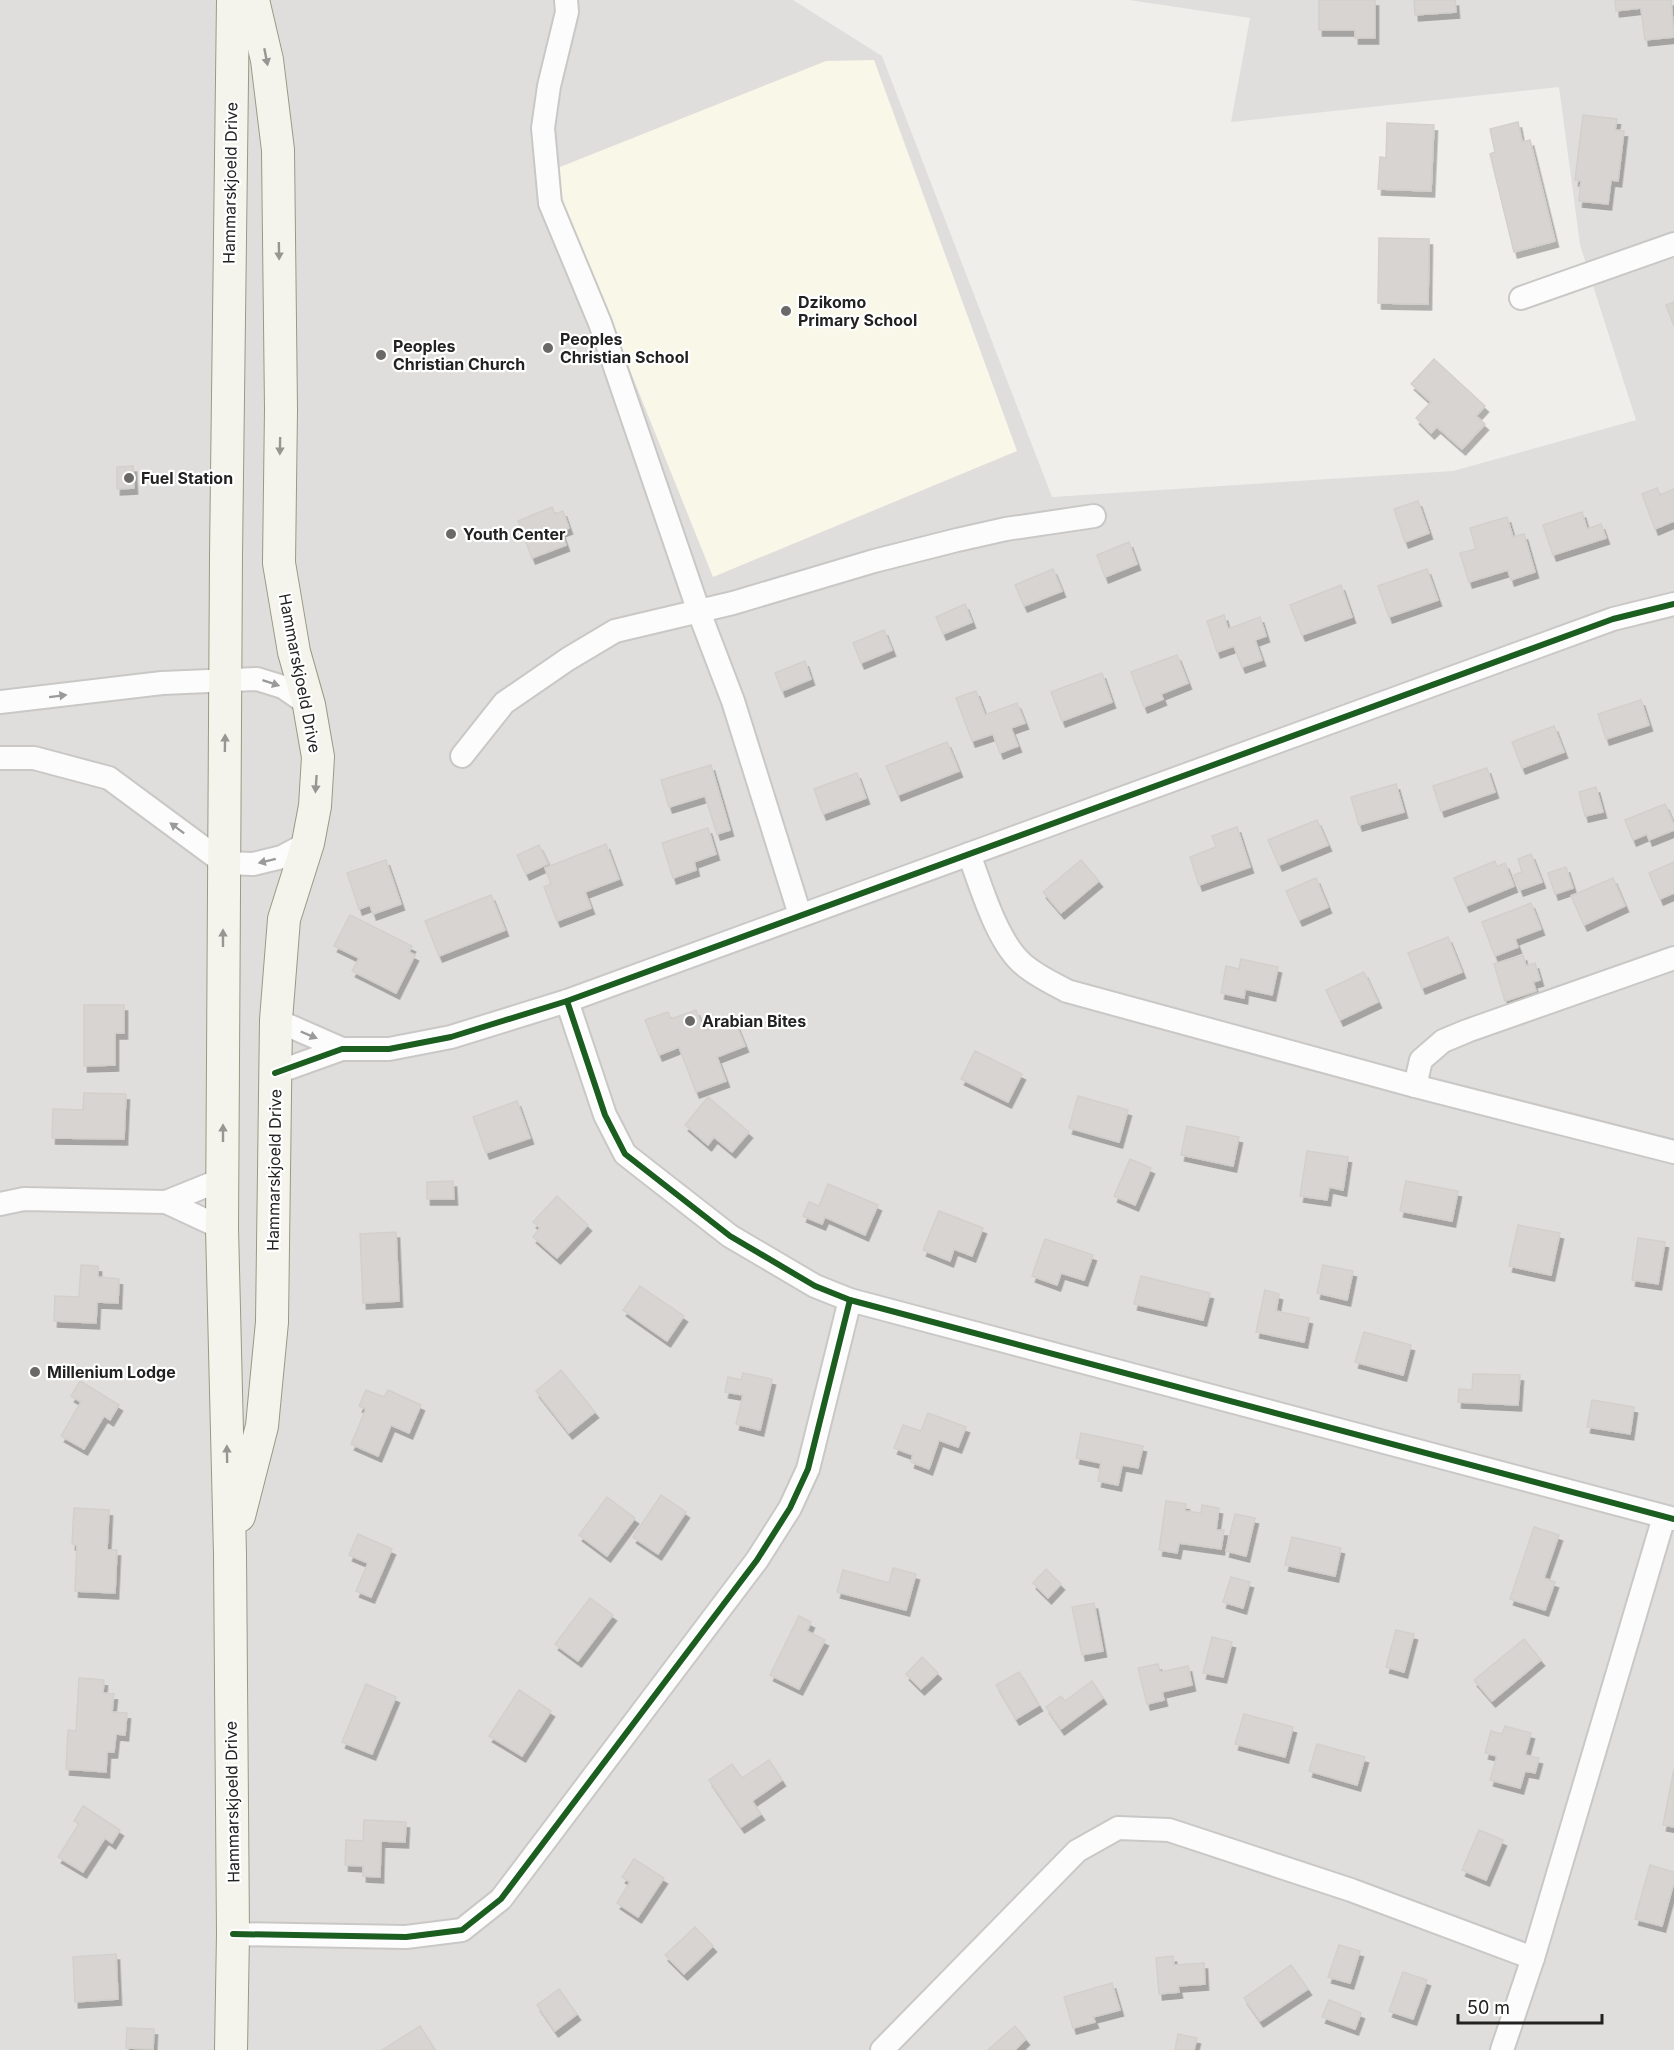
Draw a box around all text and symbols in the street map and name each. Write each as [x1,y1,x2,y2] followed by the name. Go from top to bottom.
[262,48,271,67] one-way arrow
[219,102,241,264] street label: Hammarskjoeld Drive
[274,242,284,261] one-way arrow
[798,292,917,330] place label: Dzikomo Primary School
[779,304,793,318] marker: Dzikomo Primary School
[560,329,689,367] place label: Peoples Christian School
[393,336,525,374] place label: Peoples Christian Church
[541,341,555,355] marker: Peoples Christian School
[374,348,388,362] marker: Peoples Christian Church
[275,437,285,456] one-way arrow
[141,468,233,488] place label: Fuel Station
[122,471,136,485] marker: Fuel Station
[463,524,566,544] place label: Youth Center
[444,527,458,541] marker: Youth Center
[275,592,325,754] street label: Hammarskjoeld Drive
[262,679,280,688] one-way arrow
[49,691,68,701] one-way arrow
[220,734,230,753] one-way arrow
[312,775,321,794] one-way arrow
[169,823,184,835] one-way arrow
[258,856,277,866] one-way arrow
[218,929,228,948] one-way arrow
[702,1011,806,1031] place label: Arabian Bites
[683,1014,697,1028] marker: Arabian Bites
[300,1031,318,1040] one-way arrow
[263,1089,285,1251] street label: Hammarskjoeld Drive
[218,1124,228,1143] one-way arrow
[47,1362,176,1382] place label: Millenium Lodge
[28,1365,42,1379] marker: Millenium Lodge
[223,1444,232,1463] one-way arrow
[221,1721,243,1883] street label: Hammarskjoeld Drive
[1458,1987,1602,2025] scale bar
[1467,1997,1510,2018] text: 50 m

